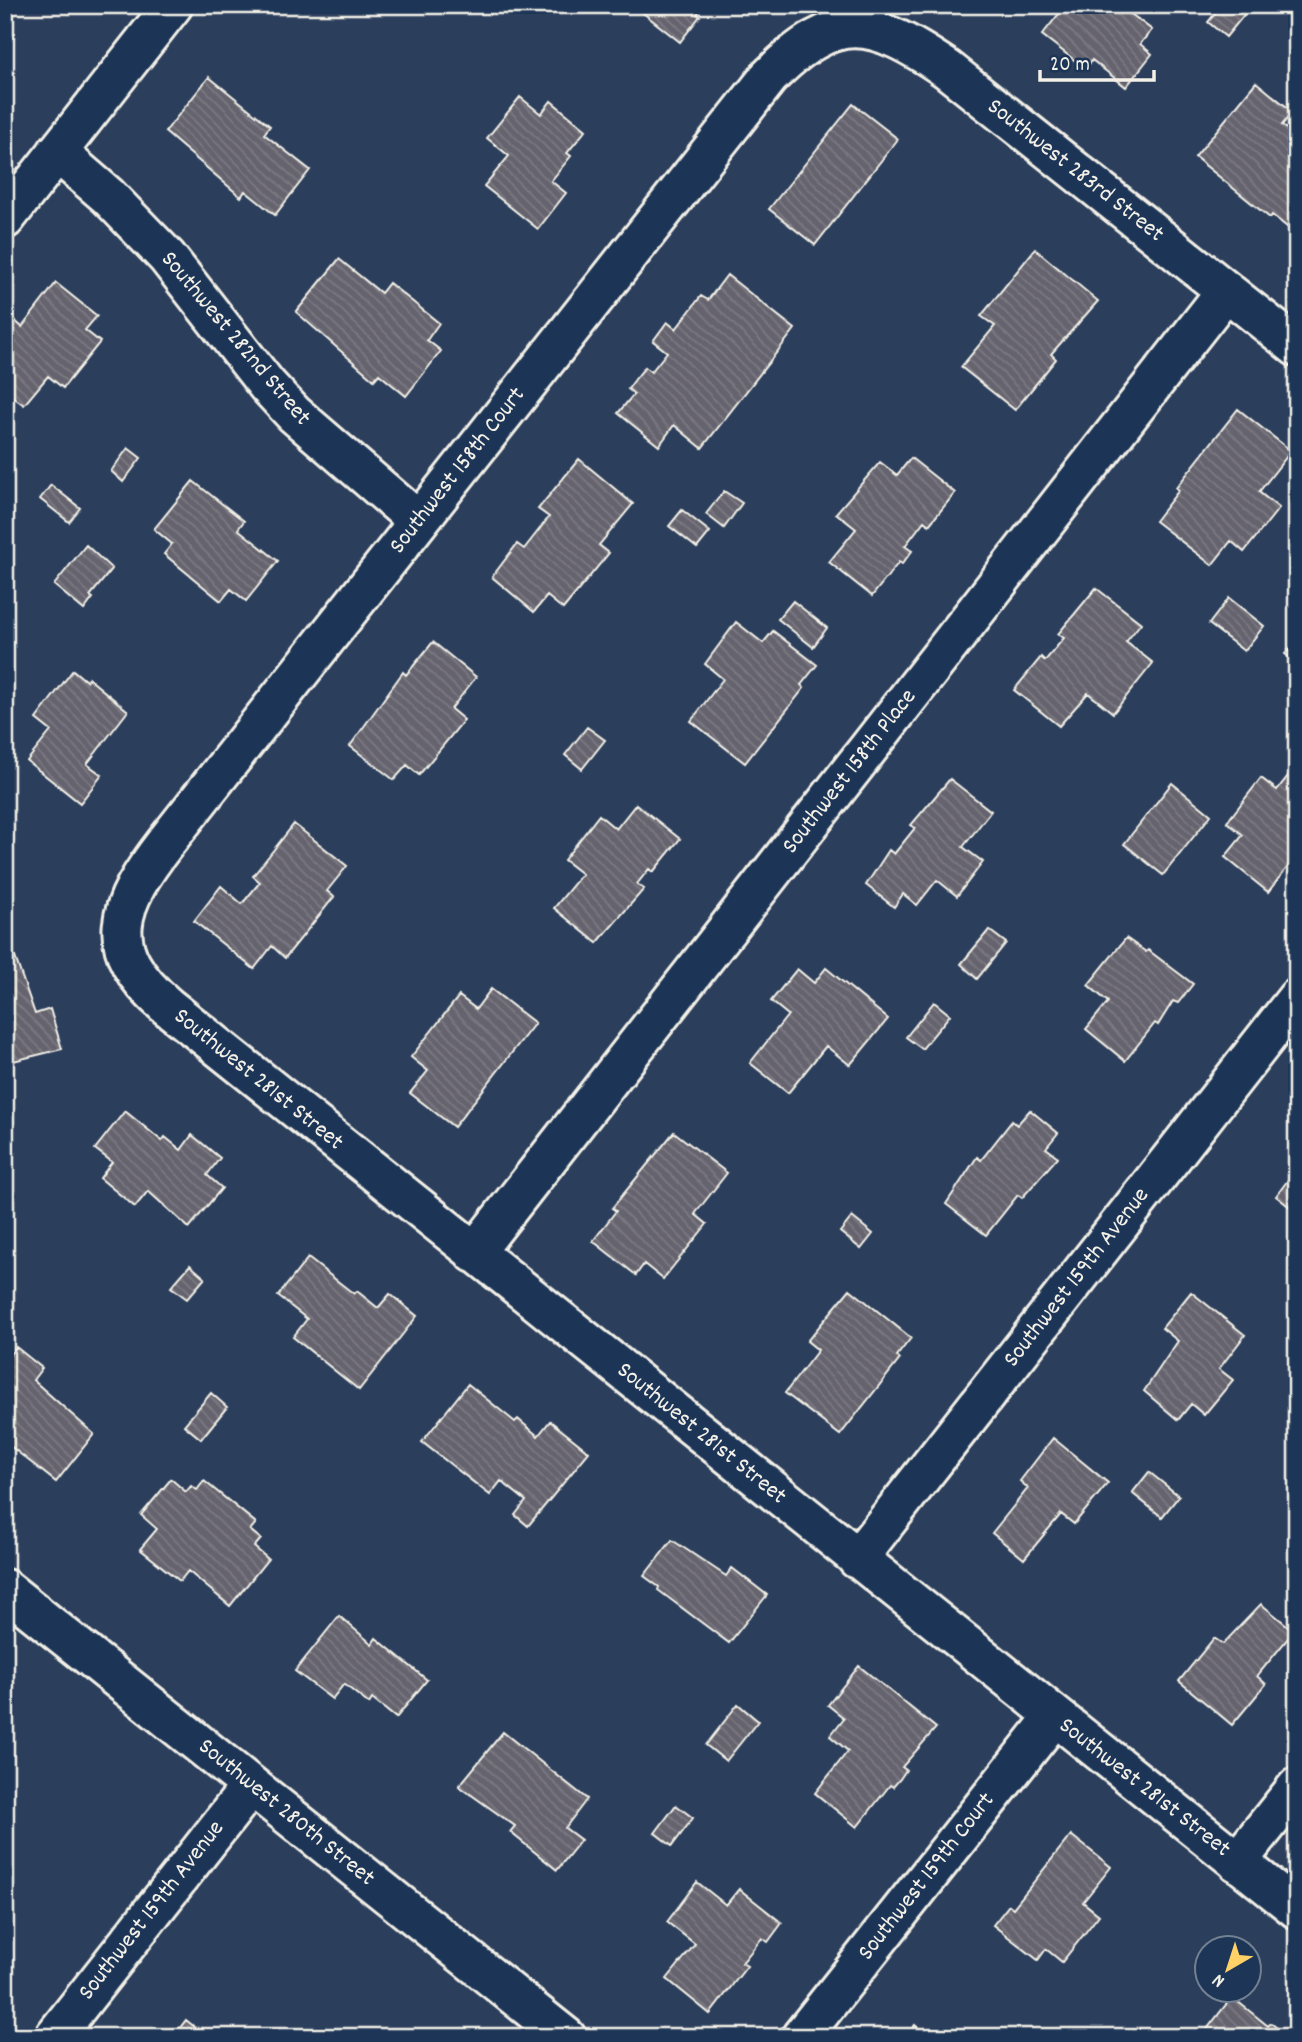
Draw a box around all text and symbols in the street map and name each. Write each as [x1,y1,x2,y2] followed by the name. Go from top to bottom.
[1040,38,1153,82] scale bar
[1050,51,1090,81] text: 20 m
[979,91,1171,251] street label: Southwest 283rd Street
[152,244,318,434] street label: Southwest 282nd Street
[382,380,534,562] street label: Southwest 158th Court
[775,682,925,862] street label: Southwest 158th Place
[166,1001,350,1159] street label: Southwest 281st Street
[996,1181,1158,1375] street label: Southwest 159th Avenue
[609,1355,793,1513] street label: Southwest 281st Street
[1051,1710,1237,1866] street label: Southwest 281st Street
[190,1731,382,1895] street label: Southwest 280th Street
[850,1786,1004,1968] street label: Southwest 159th Court
[71,1814,233,2008] street label: Southwest 159th Avenue
[1194,1934,1264,2004] north arrow
[1207,1966,1232,1993] text: N

